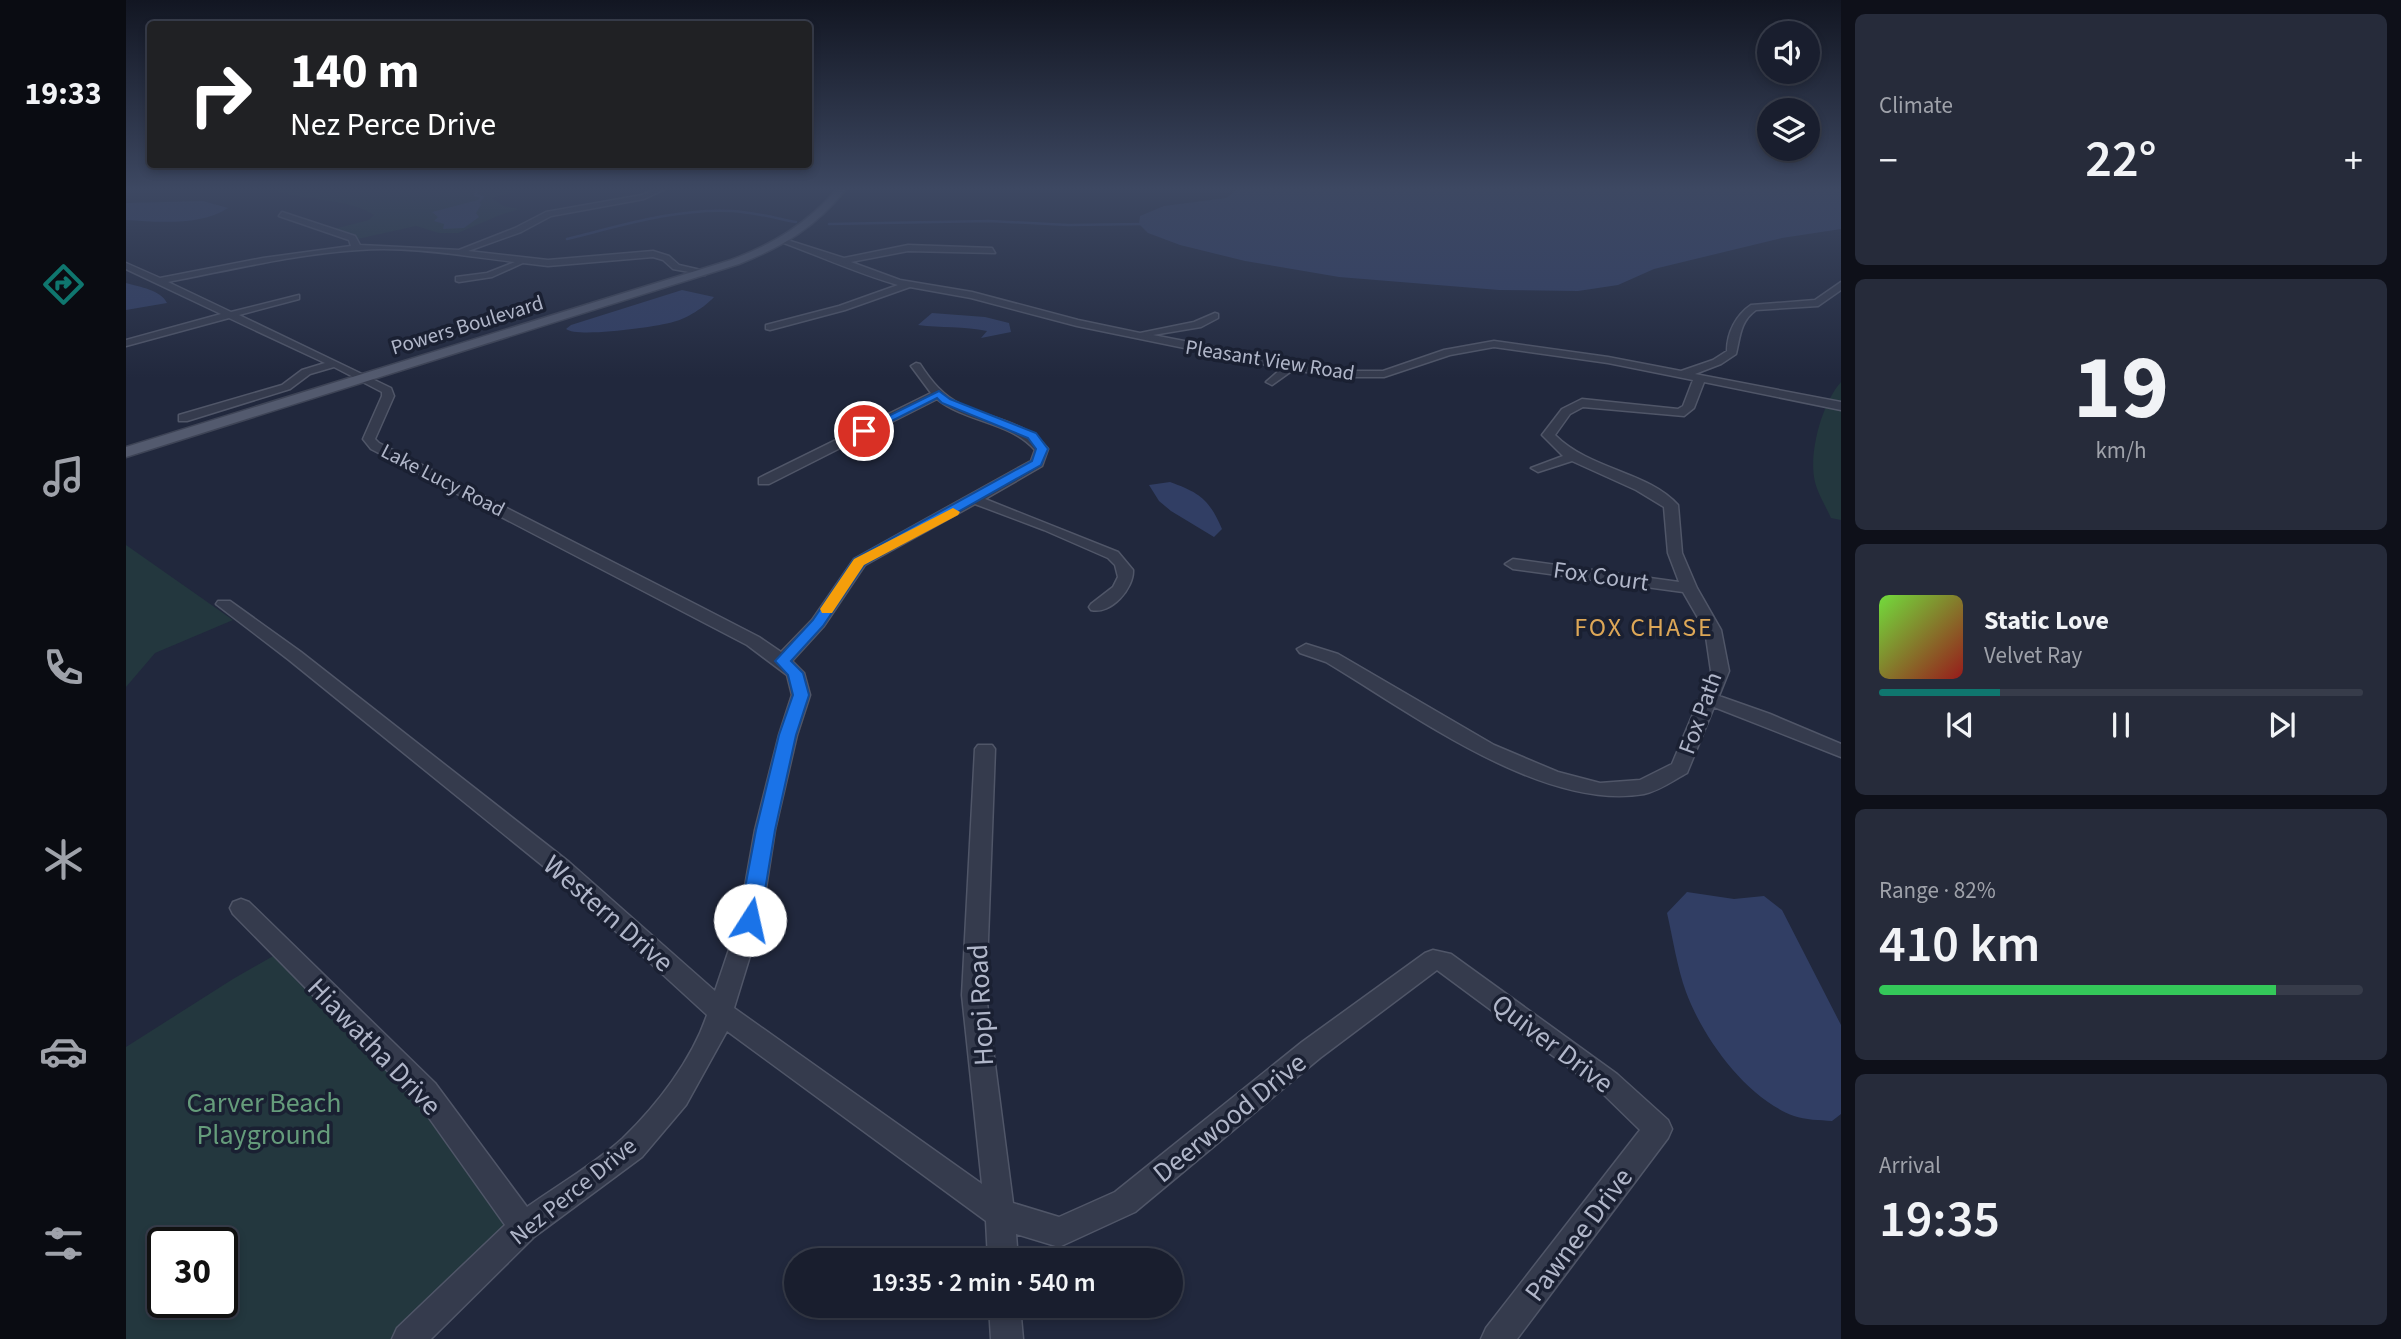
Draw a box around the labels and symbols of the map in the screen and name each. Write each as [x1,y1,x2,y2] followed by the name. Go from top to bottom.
[387,288,547,362] street label: Powers Boulevard
[1183,332,1357,388] street label: Pleasant View Road
[834,401,894,461] pin
[376,436,510,524] street label: Lake Lucy Road
[1551,552,1651,600] street label: Fox Court
[1574,609,1714,646] district label: FOX CHASE
[1669,667,1731,759] street label: Fox Path
[534,846,682,982] street label: Western Drive
[713,883,787,957] position arrow
[958,943,1004,1067] street label: Hopi Road
[298,969,450,1125] street label: Hiawatha Drive
[1483,985,1622,1103] street label: Quiver Drive
[1144,1043,1315,1192] street label: Deerwood Drive
[187,1083,341,1155] park label: Carver Beach Playground
[502,1129,644,1254] street label: Nez Perce Drive
[1515,1159,1642,1310] street label: Pawnee Drive
[147,1227,238,1318] speed limit sign: 30

